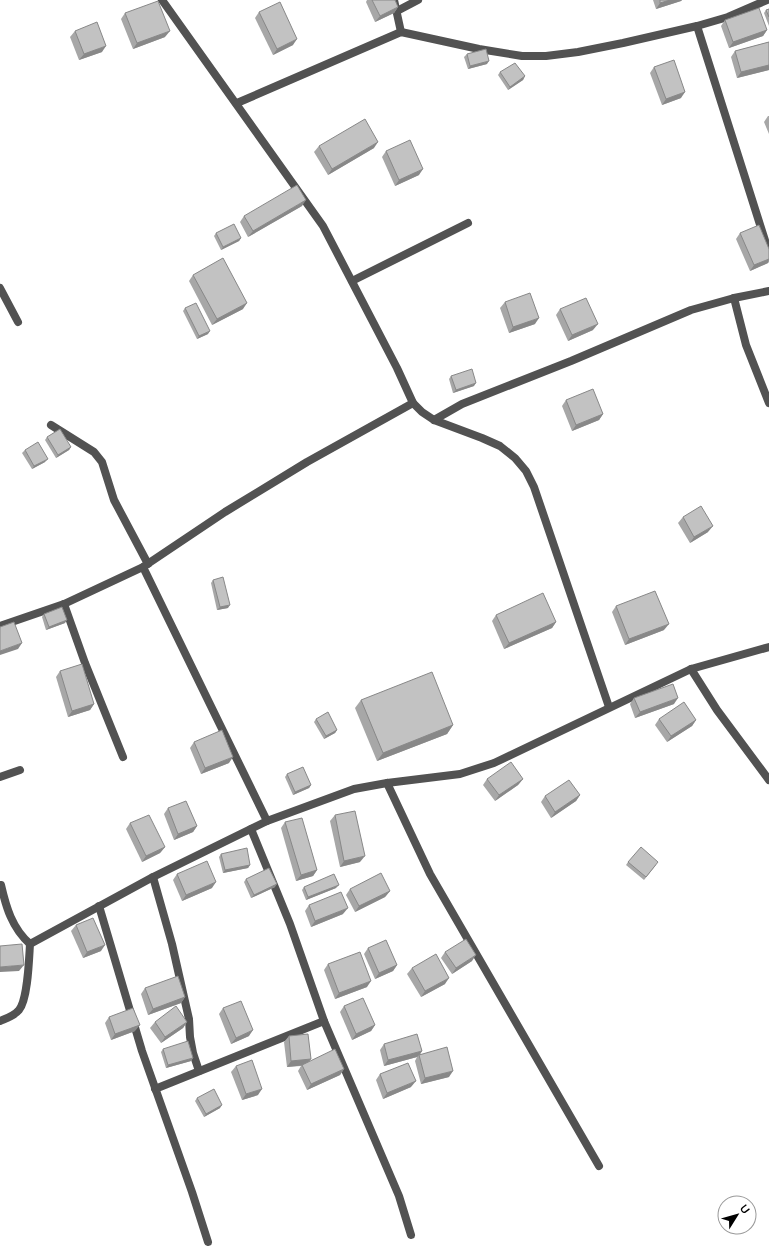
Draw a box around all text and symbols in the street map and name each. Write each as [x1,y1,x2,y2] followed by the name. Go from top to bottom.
[717,1195,757,1235] north arrow
[737,1202,753,1216] text: U

